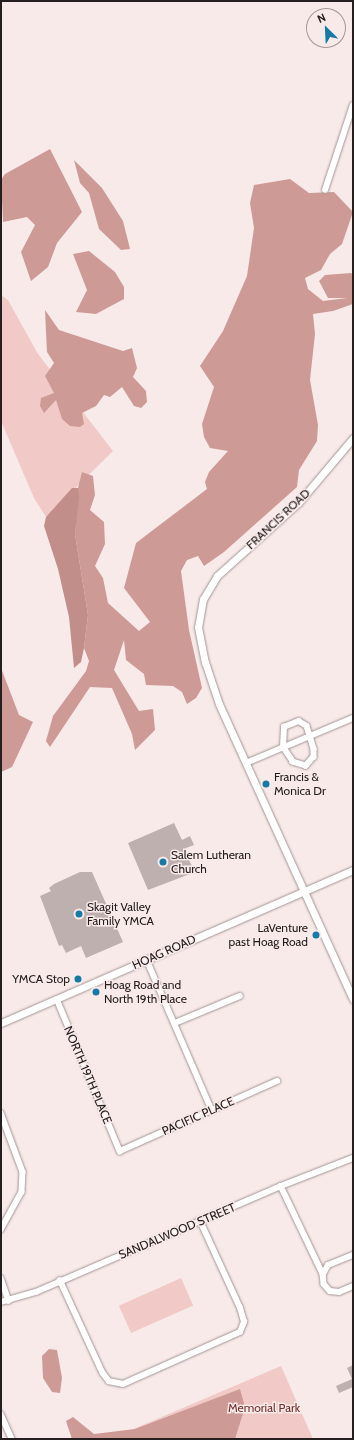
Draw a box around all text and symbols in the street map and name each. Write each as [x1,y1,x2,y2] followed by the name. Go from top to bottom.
[306,8,346,48] north arrow
[315,10,328,26] text: N
[243,486,313,552] street label: FRANCIS ROAD
[274,770,326,798] place label: Francis & Monica Dr
[261,779,271,789] marker: Francis & Monica Dr
[171,848,251,876] place label: Salem Lutheran Church
[158,857,168,867] marker: Salem Lutheran Church
[87,900,154,928] place label: Skagit Valley Family YMCA
[74,909,84,919] marker: Skagit Valley Family YMCA
[228,921,308,949] place label: LaVenture past Hoag Road
[311,930,321,940] marker: LaVenture past Hoag Road
[130,932,198,972] street label: HOAG ROAD
[12,972,70,986] place label: YMCA Stop
[73,974,83,984] marker: YMCA Stop
[104,978,187,1006] place label: Hoag Road and North 19th Place
[91,987,101,997] marker: Hoag Road and North 19th Place
[61,1024,115,1126] street label: NORTH 19TH PLACE
[160,1094,236,1138] street label: PACIFIC PLACE
[116,1200,238,1262] street label: SANDALWOOD STREET
[228,1401,300,1415] park label: Memorial Park

